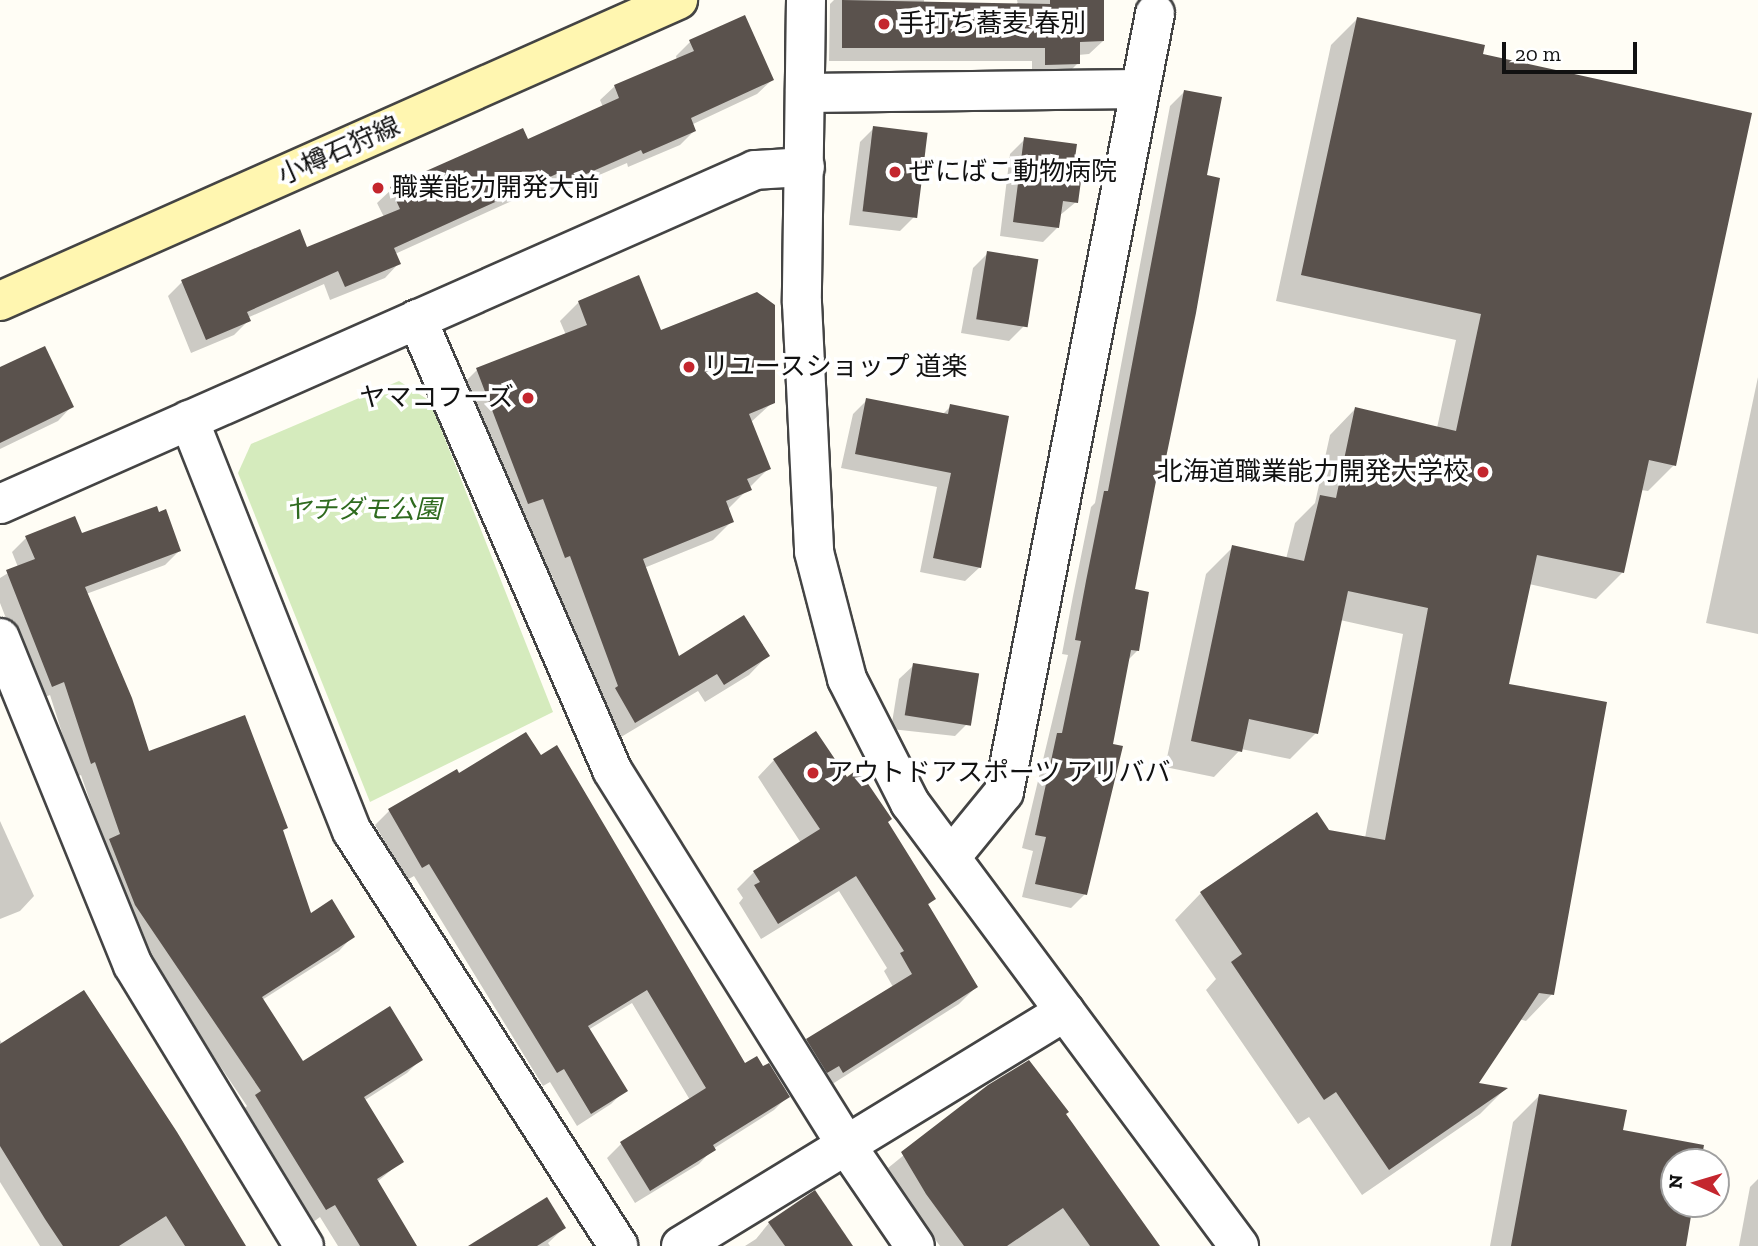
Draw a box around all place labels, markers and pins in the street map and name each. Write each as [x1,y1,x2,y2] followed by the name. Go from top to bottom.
[898,8,1086,40] place label: 手打ち蕎麦 春別
[876,16,892,32] marker: 手打ち蕎麦 春別
[909,156,1117,188] place label: ぜにばこ動物病院
[887,164,903,180] marker: ぜにばこ動物病院
[392,172,600,204] place label: 職業能力開発大前
[370,180,386,196] marker: 職業能力開発大前
[703,351,969,383] place label: リユースショップ 道楽
[681,359,697,375] marker: リユースショップ 道楽
[358,382,514,414] place label: ヤマコフーズ
[520,390,536,406] marker: ヤマコフーズ
[1157,456,1469,488] place label: 北海道職業能力開発大学校
[1475,464,1491,480] marker: 北海道職業能力開発大学校
[827,757,1171,789] place label: アウトドアスポーツ アリババ
[805,765,821,781] marker: アウトドアスポーツ アリババ

